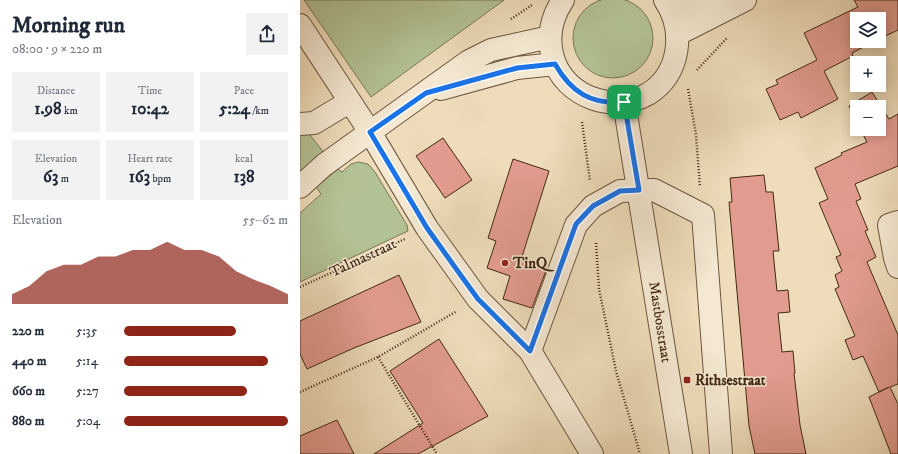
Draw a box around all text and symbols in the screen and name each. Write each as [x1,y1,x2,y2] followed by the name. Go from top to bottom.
[12,12,125,39] text: Morning run
[850,12,886,136] map controls
[850,12,886,48] button: layers
[246,13,288,55] button: share
[12,41,102,57] text: 08:00 · 9 × 220 m
[850,56,886,92] button: +
[37,84,75,98] text: Distance
[138,84,162,98] text: Time
[234,84,254,98] text: Pace
[607,85,641,119] pin
[613,91,635,113] icon: arrive
[34,98,62,120] text: 1.98
[131,98,169,120] text: 10:42
[219,98,250,120] text: 5:24
[850,100,886,136] button: −
[62,104,78,118] text: km
[250,104,269,118] text: /km
[35,152,77,166] text: Elevation
[127,152,173,166] text: Heart rate
[235,152,253,166] text: kcal
[43,166,58,188] text: 63
[129,166,150,188] text: 163
[233,166,255,188] text: 138
[58,172,69,186] text: m
[150,172,171,186] text: bpm
[12,212,62,228] text: Elevation
[243,212,288,228] text: 55–62 m
[327,234,400,282] street label: Talmastraat
[512,254,554,273] place label: TinQ
[500,258,510,268] marker: TinQ
[644,280,676,364] street label: Mastbosstraat
[12,323,44,339] text: 220 m
[76,323,97,339] text: 5:35
[12,353,47,369] text: 440 m
[76,353,98,369] text: 5:14
[695,371,766,390] place label: Rithsestraat
[682,375,692,385] marker: Rithsestraat
[12,383,45,399] text: 660 m
[76,383,99,399] text: 5:27
[12,413,45,429] text: 880 m
[76,413,100,429] text: 5:04

